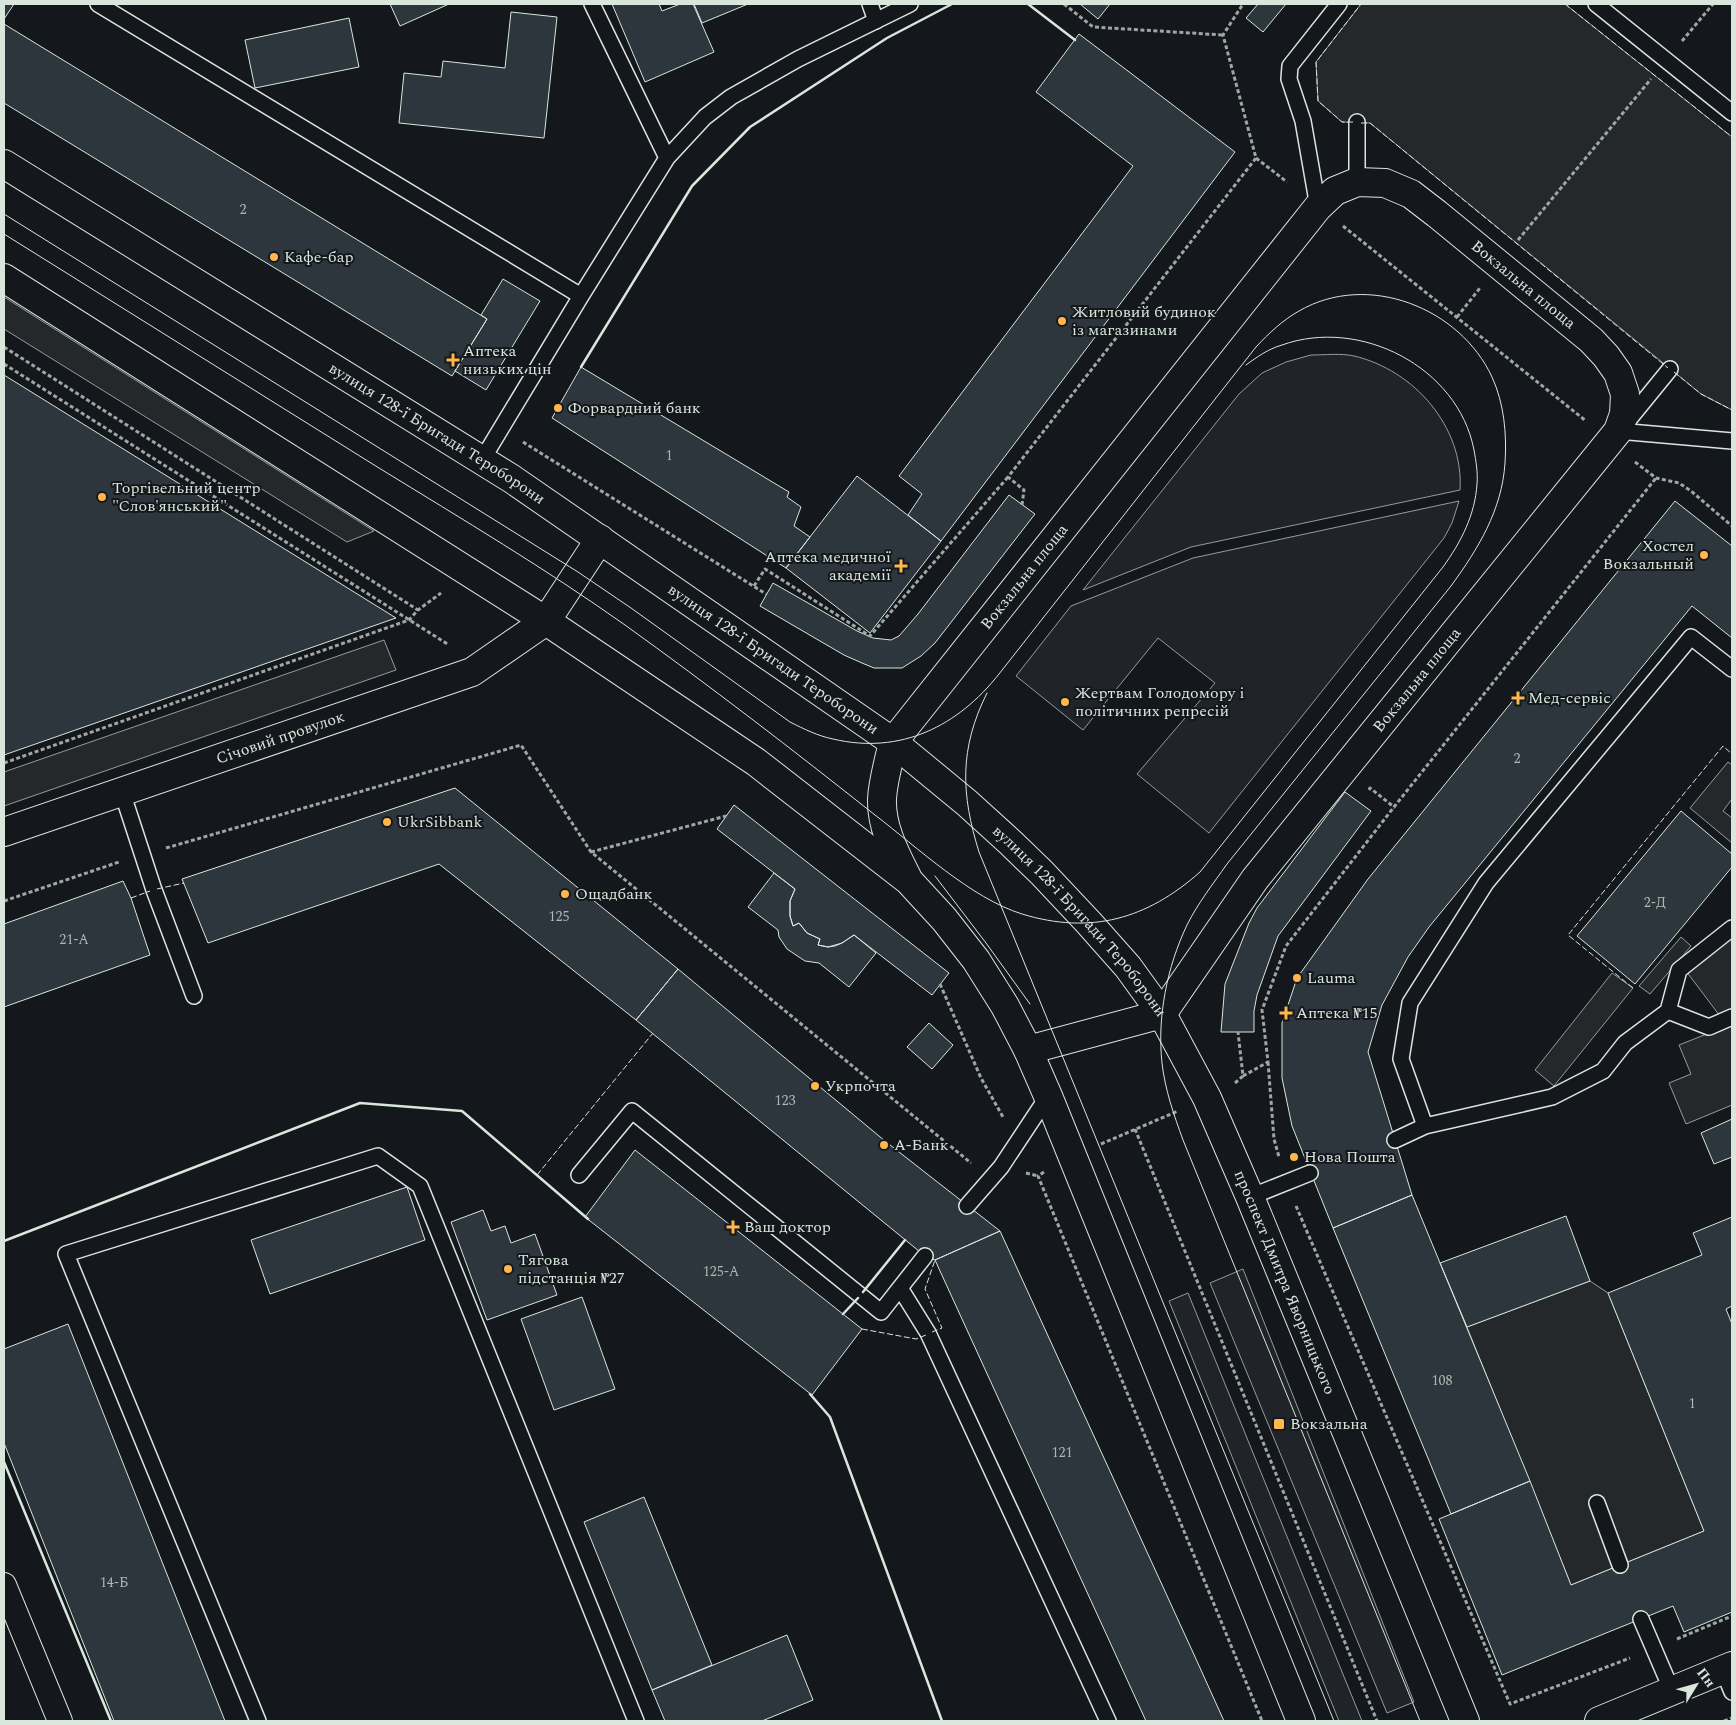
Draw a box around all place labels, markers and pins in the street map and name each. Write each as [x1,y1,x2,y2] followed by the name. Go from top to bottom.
[284,245,354,269] place label: Кафе-бар
[268,251,280,263] marker: Кафе-бар
[1072,300,1216,342] place label: Житловий будинок із магазинами
[1056,315,1068,327] marker: Житловий будинок із магазинами
[463,339,552,381] place label: Аптека низьких цін
[447,354,459,366] marker: Аптека низьких цін
[568,396,701,420] place label: Форвардний банк
[552,402,564,414] marker: Форвардний банк
[112,476,260,518] place label: Торгівельний центр "Слов'янський"
[96,491,108,503] marker: Торгівельний центр "Слов'янський"
[1603,534,1694,576] place label: Хостел Вокзальный
[764,545,891,587] place label: Аптека медичної академії
[1698,549,1710,561] marker: Хостел Вокзальный
[895,560,907,572] marker: Аптека медичної академії
[1075,681,1244,723] place label: Жертвам Голодомору і політичних репресій
[1528,686,1611,710] place label: Мед-сервіс
[1512,692,1524,704] marker: Мед-сервіс
[1059,696,1071,708] marker: Жертвам Голодомору і політичних репресій
[397,810,483,834] place label: UkrSibbank
[381,816,393,828] marker: UkrSibbank
[575,882,653,906] place label: Ощадбанк
[559,888,571,900] marker: Ощадбанк
[1307,966,1356,990] place label: Lauma
[1291,972,1303,984] marker: Lauma
[1296,1001,1377,1025] place label: Аптека №15
[1280,1007,1292,1019] marker: Аптека №15
[825,1074,896,1098] place label: Укрпочта
[809,1080,821,1092] marker: Укрпочта
[894,1133,949,1157] place label: А-Банк
[878,1139,890,1151] marker: А-Банк
[1304,1145,1396,1169] place label: Нова Пошта
[1288,1151,1300,1163] marker: Нова Пошта
[744,1215,831,1239] place label: Ваш доктор
[726,1220,740,1234] marker: Ваш доктор
[518,1248,625,1290] place label: Тягова пiдстанцiя №27
[502,1263,514,1275] marker: Тягова пiдстанцiя №27
[1290,1412,1368,1436] place label: Вокзальна
[1272,1417,1286,1431] marker: Вокзальна

